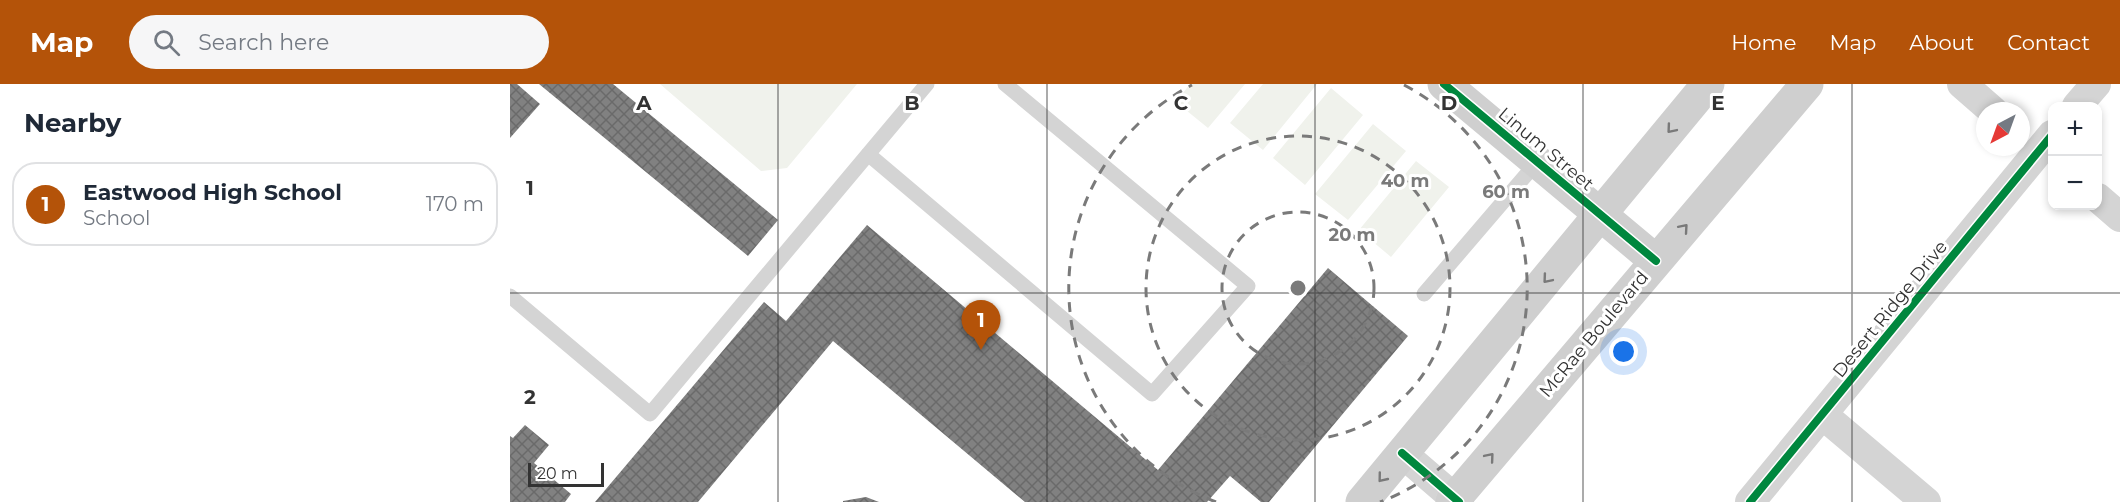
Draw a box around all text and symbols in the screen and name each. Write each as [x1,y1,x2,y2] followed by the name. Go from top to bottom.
[129,15,549,69] search box
[30,25,93,59] text: Map
[150,26,183,59] icon: search
[198,29,329,56] text: Search here
[1731,30,1796,55] text: Home
[1829,30,1876,55] text: Map
[1909,30,1974,55] text: About
[2007,30,2090,55] text: Contact
[635,91,652,115] text: A
[904,91,920,115] text: B
[1174,91,1189,115] text: C
[1441,91,1457,115] text: D
[1711,91,1725,115] text: E
[1976,102,2030,156] north arrow
[2048,102,2102,210] map controls
[2048,102,2102,156] button: +
[1494,103,1598,195] street label: Linum Street
[24,107,121,139] text: Nearby
[1667,122,1678,133] one-way arrow
[2048,156,2102,210] button: −
[1381,170,1429,192] text: 40 m
[526,176,534,200] text: 1
[83,179,342,206] text: Eastwood High School
[1482,181,1530,203] text: 60 m
[42,192,49,216] text: 1
[426,192,484,216] text: 170 m
[83,206,150,230] text: School
[1329,224,1375,246] text: 20 m
[1676,224,1687,235] one-way arrow
[1828,236,1952,382] street label: Desert Ridge Drive
[1535,266,1653,402] street label: McRae Boulevard
[1543,272,1554,283] one-way arrow
[1288,278,1308,298] centre of rings
[962,300,1000,350] pin: 1
[1609,337,1638,366] your location
[524,385,536,409] text: 2
[1483,453,1494,464] one-way arrow
[528,460,604,488] scale bar
[537,464,578,483] text: 20 m
[1378,471,1389,482] one-way arrow

